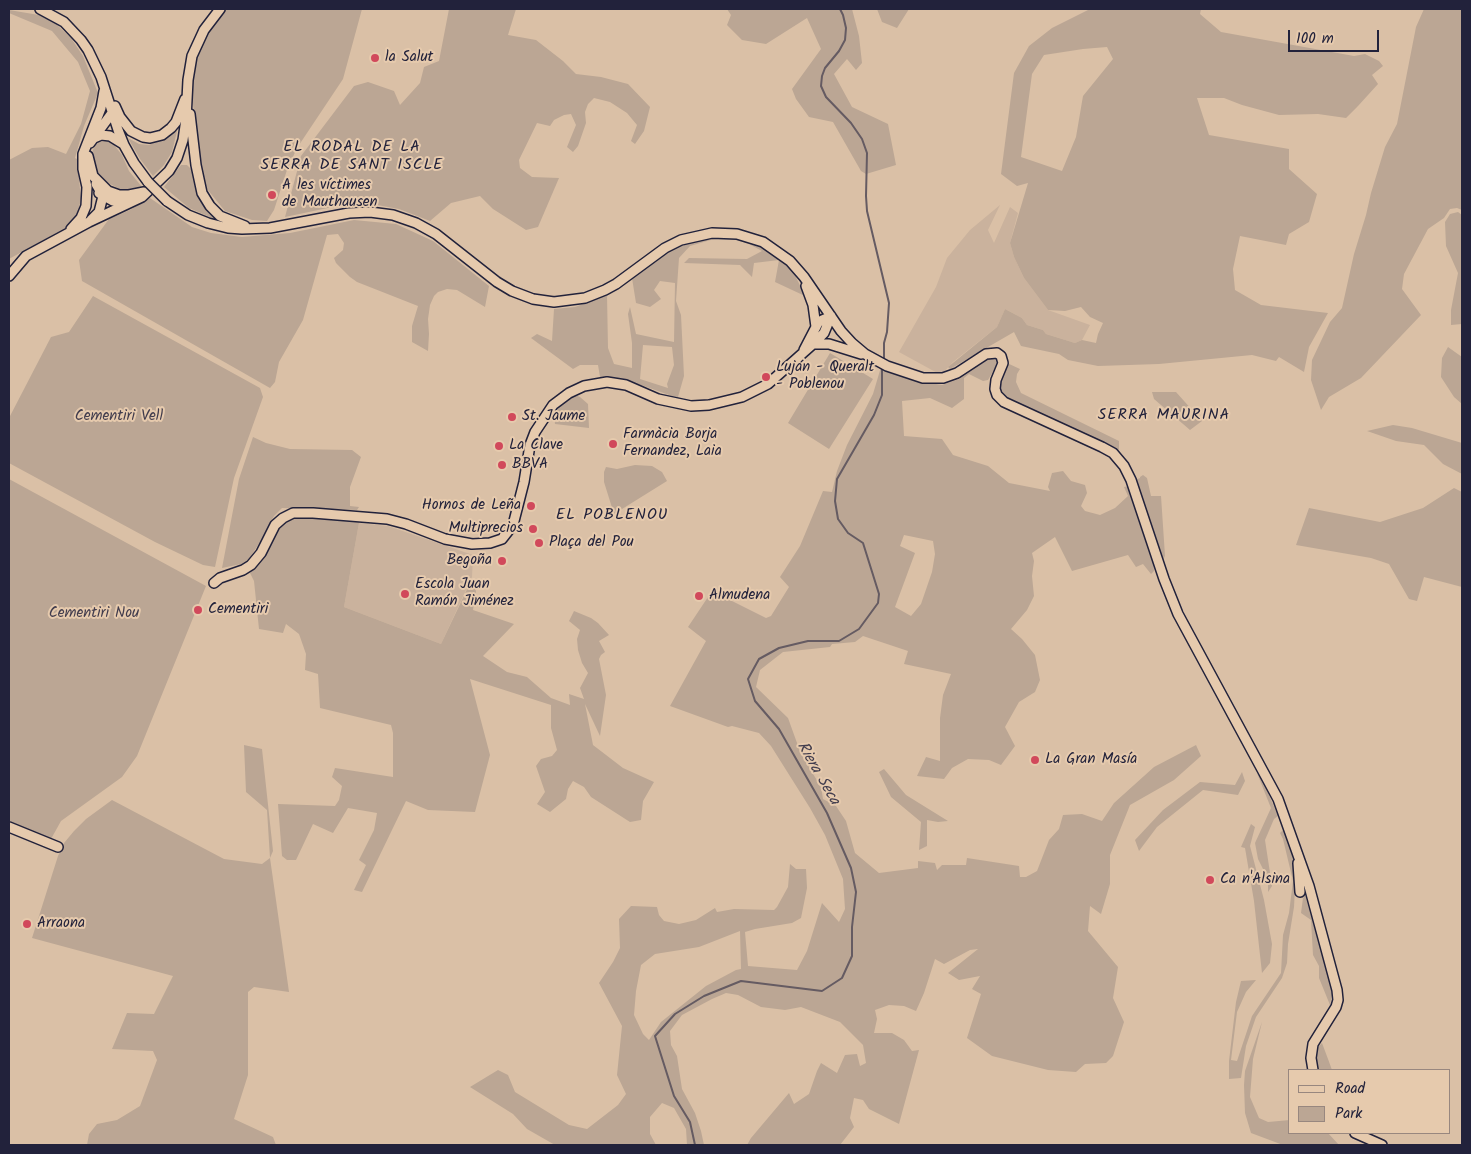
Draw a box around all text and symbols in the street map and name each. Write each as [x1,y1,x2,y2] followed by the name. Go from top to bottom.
[1291,20,1382,52] scale bar
[1296,27,1334,51] text: 100 m
[385,49,433,67] place label: la Salut
[369,52,381,64] marker: la Salut
[258,138,446,176] district label: EL RODAL DE LA SERRA DE SANT ISCLE
[282,177,378,212] place label: A les víctimes de Mauthausen
[266,189,278,201] marker: A les víctimes de Mauthausen
[776,359,874,394] place label: Luján - Queralt - Poblenou
[760,371,772,383] marker: Luján - Queralt - Poblenou
[1096,406,1232,426] district label: SERRA MAURINA
[75,408,163,426] park label: Cementiri Vell
[522,408,585,426] place label: St. Jaume
[506,411,518,423] marker: St. Jaume
[623,426,722,461] place label: Farmàcia Borja Fernandez, Laia
[509,437,563,455] place label: La Clave
[607,438,619,450] marker: Farmàcia Borja Fernandez, Laia
[493,440,505,452] marker: La Clave
[512,456,548,474] place label: BBVA
[496,459,508,471] marker: BBVA
[422,497,521,515] place label: Hornos de Leña
[525,500,537,512] marker: Hornos de Leña
[554,506,670,526] district label: EL POBLENOU
[449,520,523,538] place label: Multiprecios
[527,523,539,535] marker: Multiprecios
[549,534,634,552] place label: Plaça del Pou
[533,537,545,549] marker: Plaça del Pou
[447,552,492,570] place label: Begoña
[496,555,508,567] marker: Begoña
[415,576,514,611] place label: Escola Juan Ramón Jiménez
[709,587,770,605] place label: Almudena
[399,588,411,600] marker: Escola Juan Ramón Jiménez
[693,590,705,602] marker: Almudena
[208,601,268,619] place label: Cementiri
[192,604,204,616] marker: Cementiri
[49,605,139,623] park label: Cementiri Nou
[791,739,843,809] water label: Riera Seca
[1045,751,1137,769] place label: La Gran Masía
[1029,754,1041,766] marker: La Gran Masía
[1220,871,1290,889] place label: Ca n'Alsina
[1204,874,1216,886] marker: Ca n'Alsina
[37,915,85,933] place label: Arraona
[21,918,33,930] marker: Arraona
[1288,1069,1451,1134] legend
[1335,1077,1365,1101] text: Road
[1335,1102,1362,1126] text: Park

